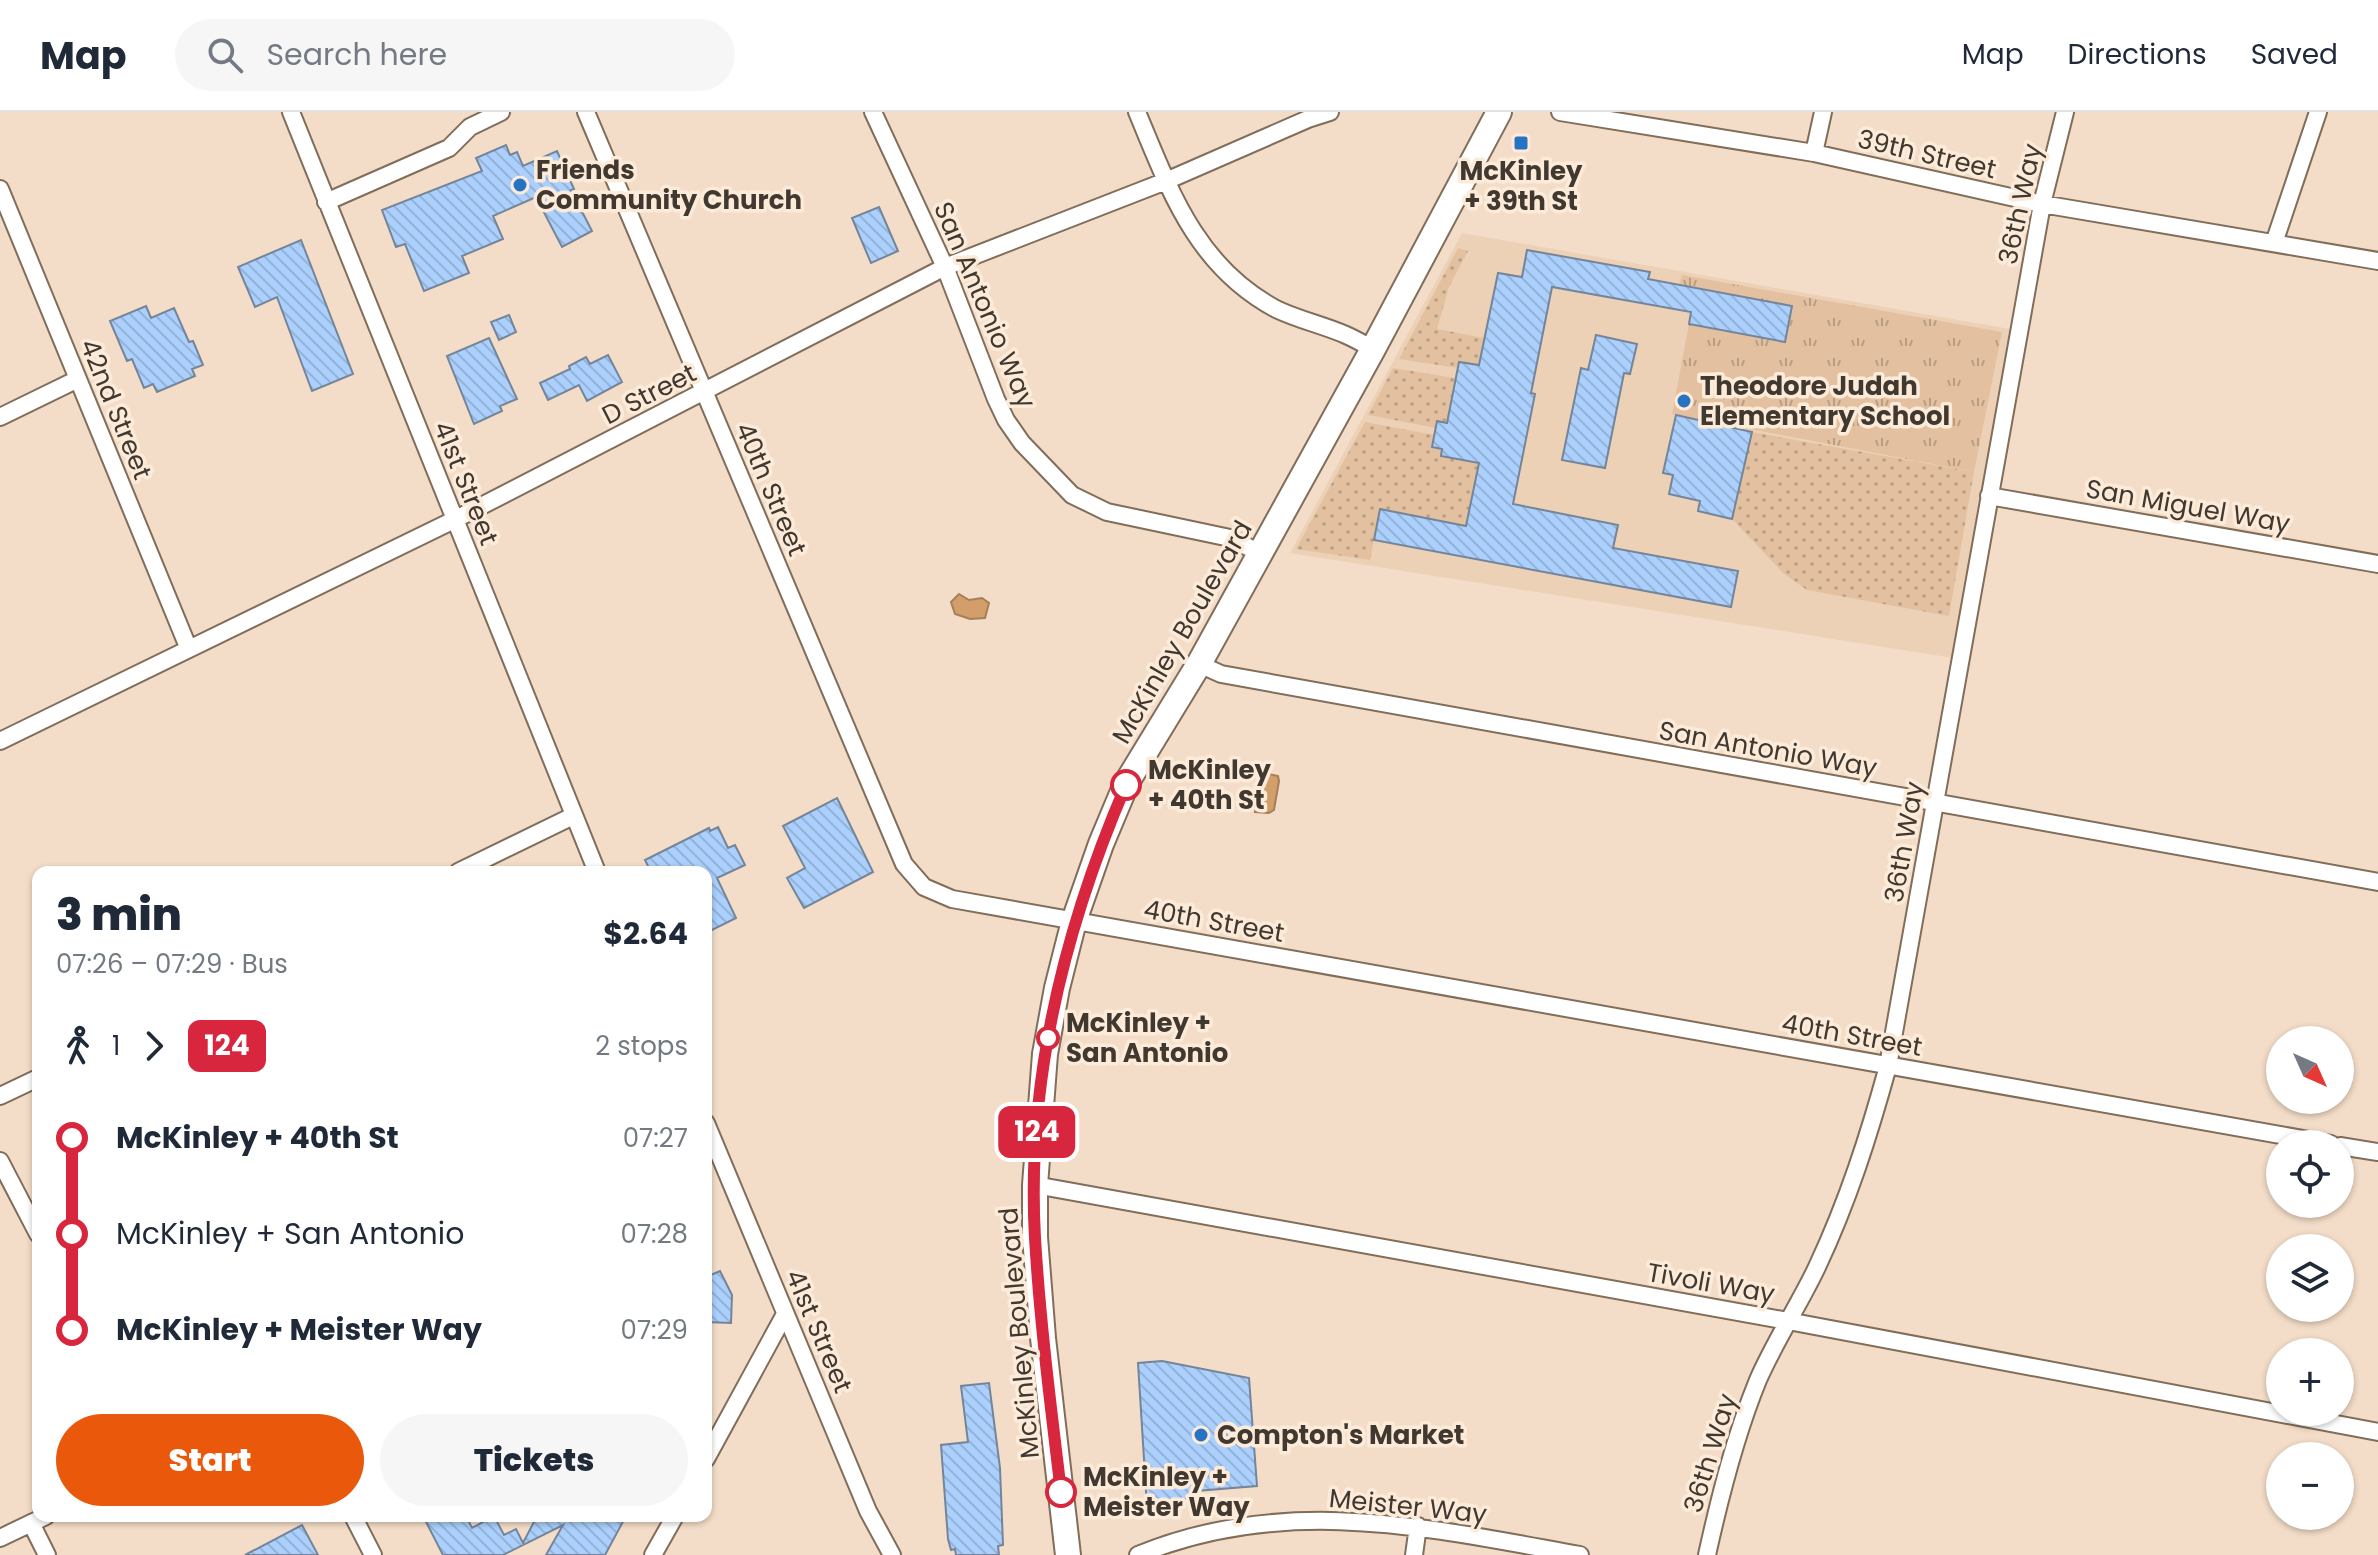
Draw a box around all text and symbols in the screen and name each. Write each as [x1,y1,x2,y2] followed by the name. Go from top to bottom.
[175,19,735,91] search box
[40,29,127,82] text: Map
[203,33,247,77] icon: search
[267,33,447,76] text: Search here
[1962,35,2024,74] text: Map
[2068,35,2207,74] text: Directions
[2251,35,2338,74] text: Saved
[1854,121,2000,187] street label: 39th Street
[1512,134,1530,152] marker: McKinley + 39th St
[1990,140,2050,268] street label: 36th Way
[536,152,802,218] place label: Friends Community Church
[1459,153,1583,219] place label: McKinley + 39th St
[511,176,529,194] marker: Friends Community Church
[925,196,1045,414] street label: San Antonio Way
[71,333,161,485] street label: 42nd Street
[596,355,702,433] street label: D Street
[1700,368,1950,434] place label: Theodore Judah Elementary School
[1675,392,1693,410] marker: Theodore Judah Elementary School
[425,416,507,550] street label: 41st Street
[727,417,815,561] street label: 40th Street
[2083,470,2293,542] street label: San Miguel Way
[1103,514,1261,750] street label: McKinley Boulevard
[1656,712,1880,786] street label: San Antonio Way
[1148,752,1272,818] place label: McKinley + 40th St
[1111,770,1141,800] marker: McKinley + 40th St
[1876,778,1932,905] street label: 36th Way
[56,884,182,945] text: 3 min
[1141,891,1287,951] street label: 40th Street
[603,912,688,955] text: $2.64
[56,946,288,982] text: 07:26 – 07:29 · Bus
[1066,1005,1228,1071] place label: McKinley + San Antonio
[1779,1005,1925,1065] street label: 40th Street
[56,1024,100,1068] icon: walk
[132,1024,176,1068] icon: forward
[204,1026,250,1065] text: 124
[2266,1026,2354,1114] north arrow
[2266,1026,2354,1530] map controls
[1037,1027,1059,1049] marker: McKinley + San Antonio
[112,1028,120,1064] text: 1
[595,1028,688,1064] text: 2 stops
[991,1106,1083,1158] line badge: 124
[1014,1112,1060,1151] text: 124
[116,1116,399,1159] text: McKinley + 40th St
[623,1120,688,1156] text: 07:27
[2266,1130,2354,1218] button: locate
[990,1206,1048,1460] street label: McKinley Boulevard
[116,1212,464,1255] text: McKinley + San Antonio
[621,1216,688,1252] text: 07:28
[2266,1234,2354,1322] button: layers
[1644,1254,1778,1312] street label: Tivoli Way
[777,1264,861,1398] street label: 41st Street
[116,1308,482,1351] text: McKinley + Meister Way
[621,1312,688,1348] text: 07:29
[2266,1338,2354,1426] button: +
[1675,1389,1745,1517] street label: 36th Way
[56,1414,364,1506] button: Start
[380,1414,688,1506] button: Tickets
[1217,1417,1464,1453] place label: Compton's Market
[1192,1426,1210,1444] marker: Compton's Market
[2266,1442,2354,1530] button: −
[1083,1459,1250,1525] place label: McKinley + Meister Way
[1046,1477,1076,1507] marker: McKinley + Meister Way
[1327,1480,1489,1532] street label: Meister Way

